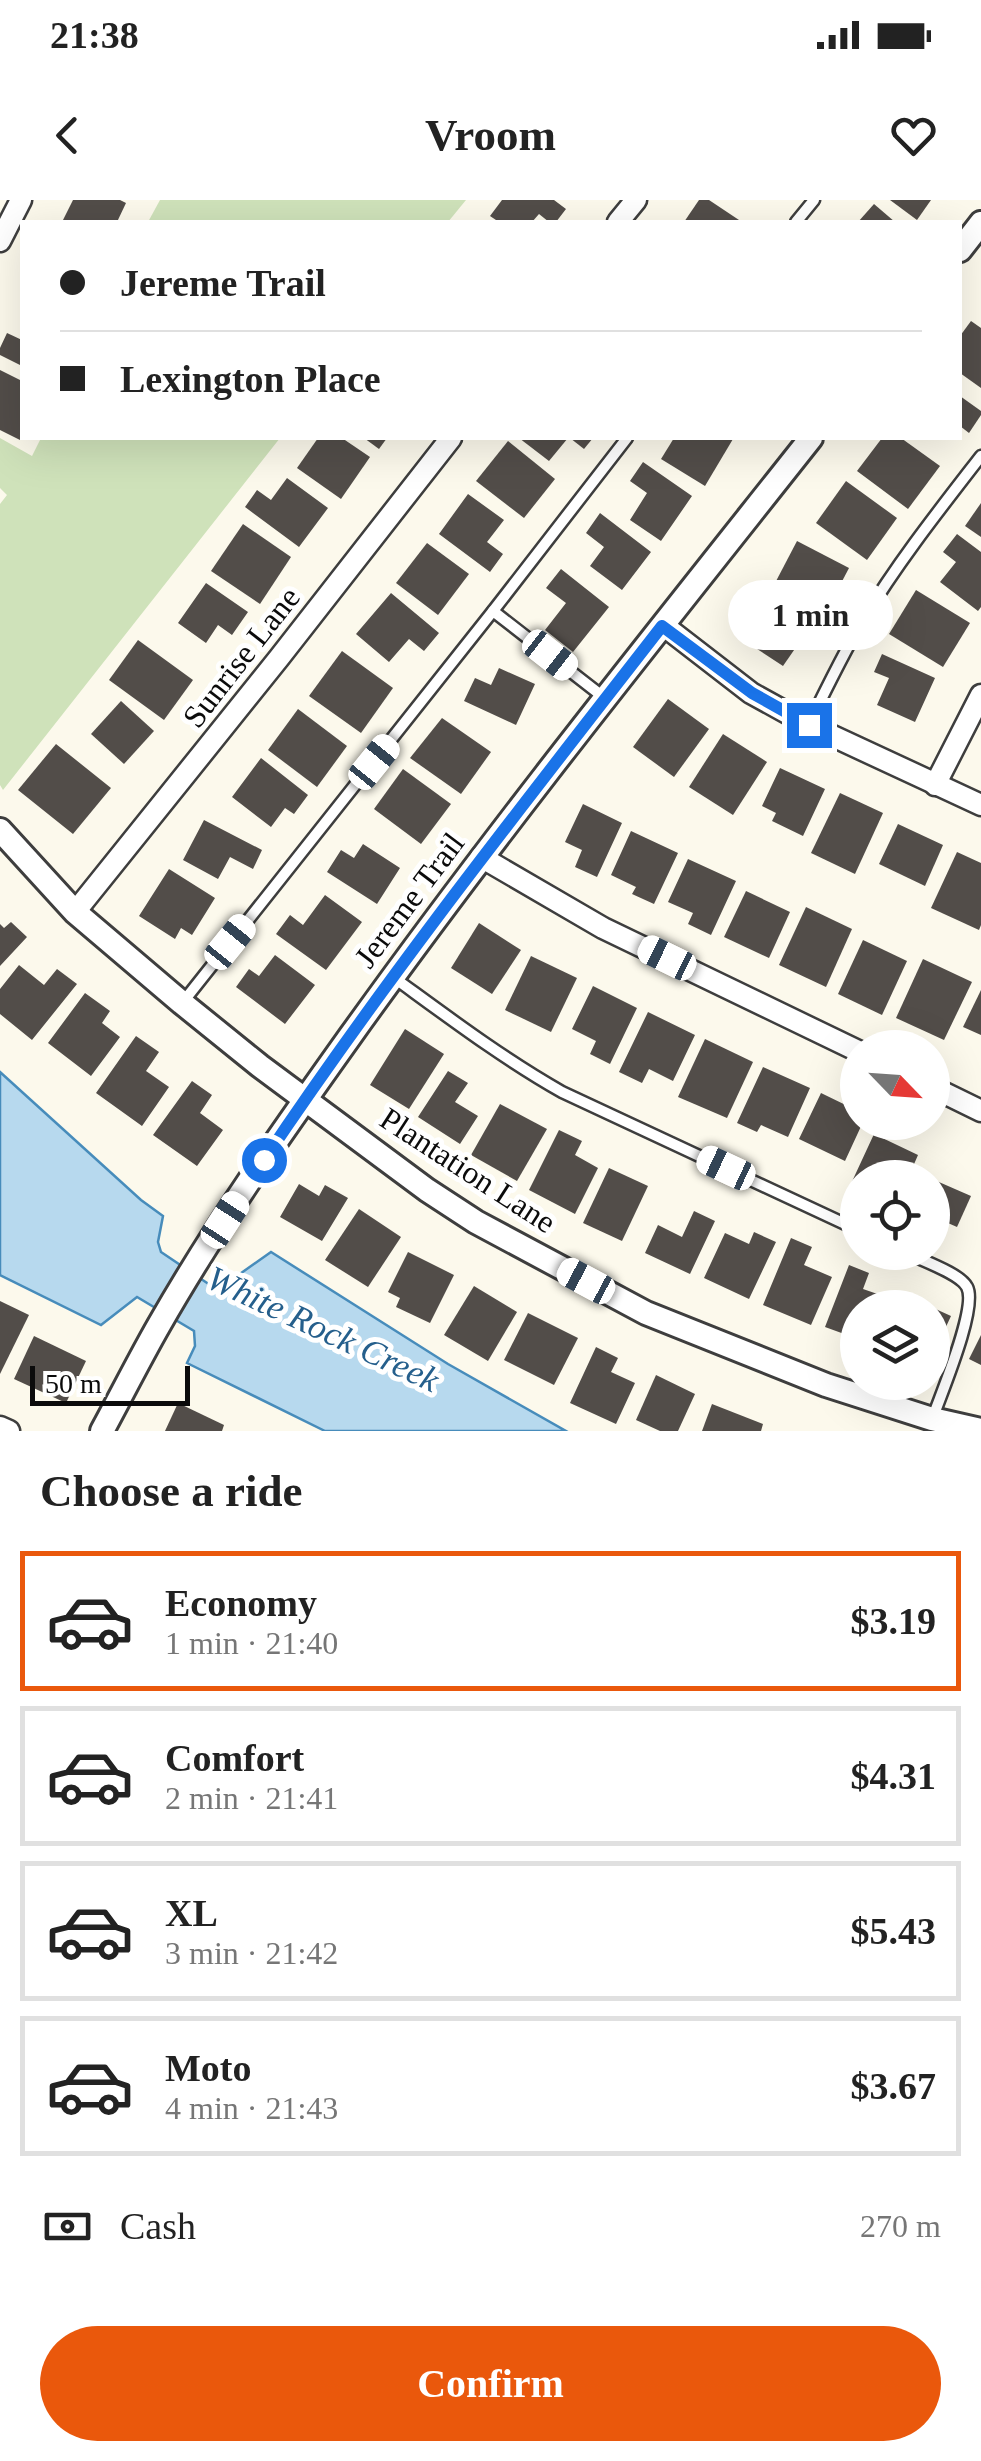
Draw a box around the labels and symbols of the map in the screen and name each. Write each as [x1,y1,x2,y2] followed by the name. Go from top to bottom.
[175,580,307,734] street label: Sunrise Lane
[726,580,892,650] callout: 1 min
[517,625,583,685] car
[787,703,832,748] route end
[343,729,405,795] car
[347,826,471,974] street label: Jereme Trail
[199,909,261,975] car
[633,931,701,985] car
[840,1030,950,1140] north arrow
[374,1100,562,1240] street label: Plantation Lane
[242,1138,287,1183] route start
[692,1142,760,1194] car
[196,1187,254,1253] car
[552,1254,620,1308] car
[201,1258,446,1400] water label: White Rock Creek
[30,1361,190,1406] scale bar

